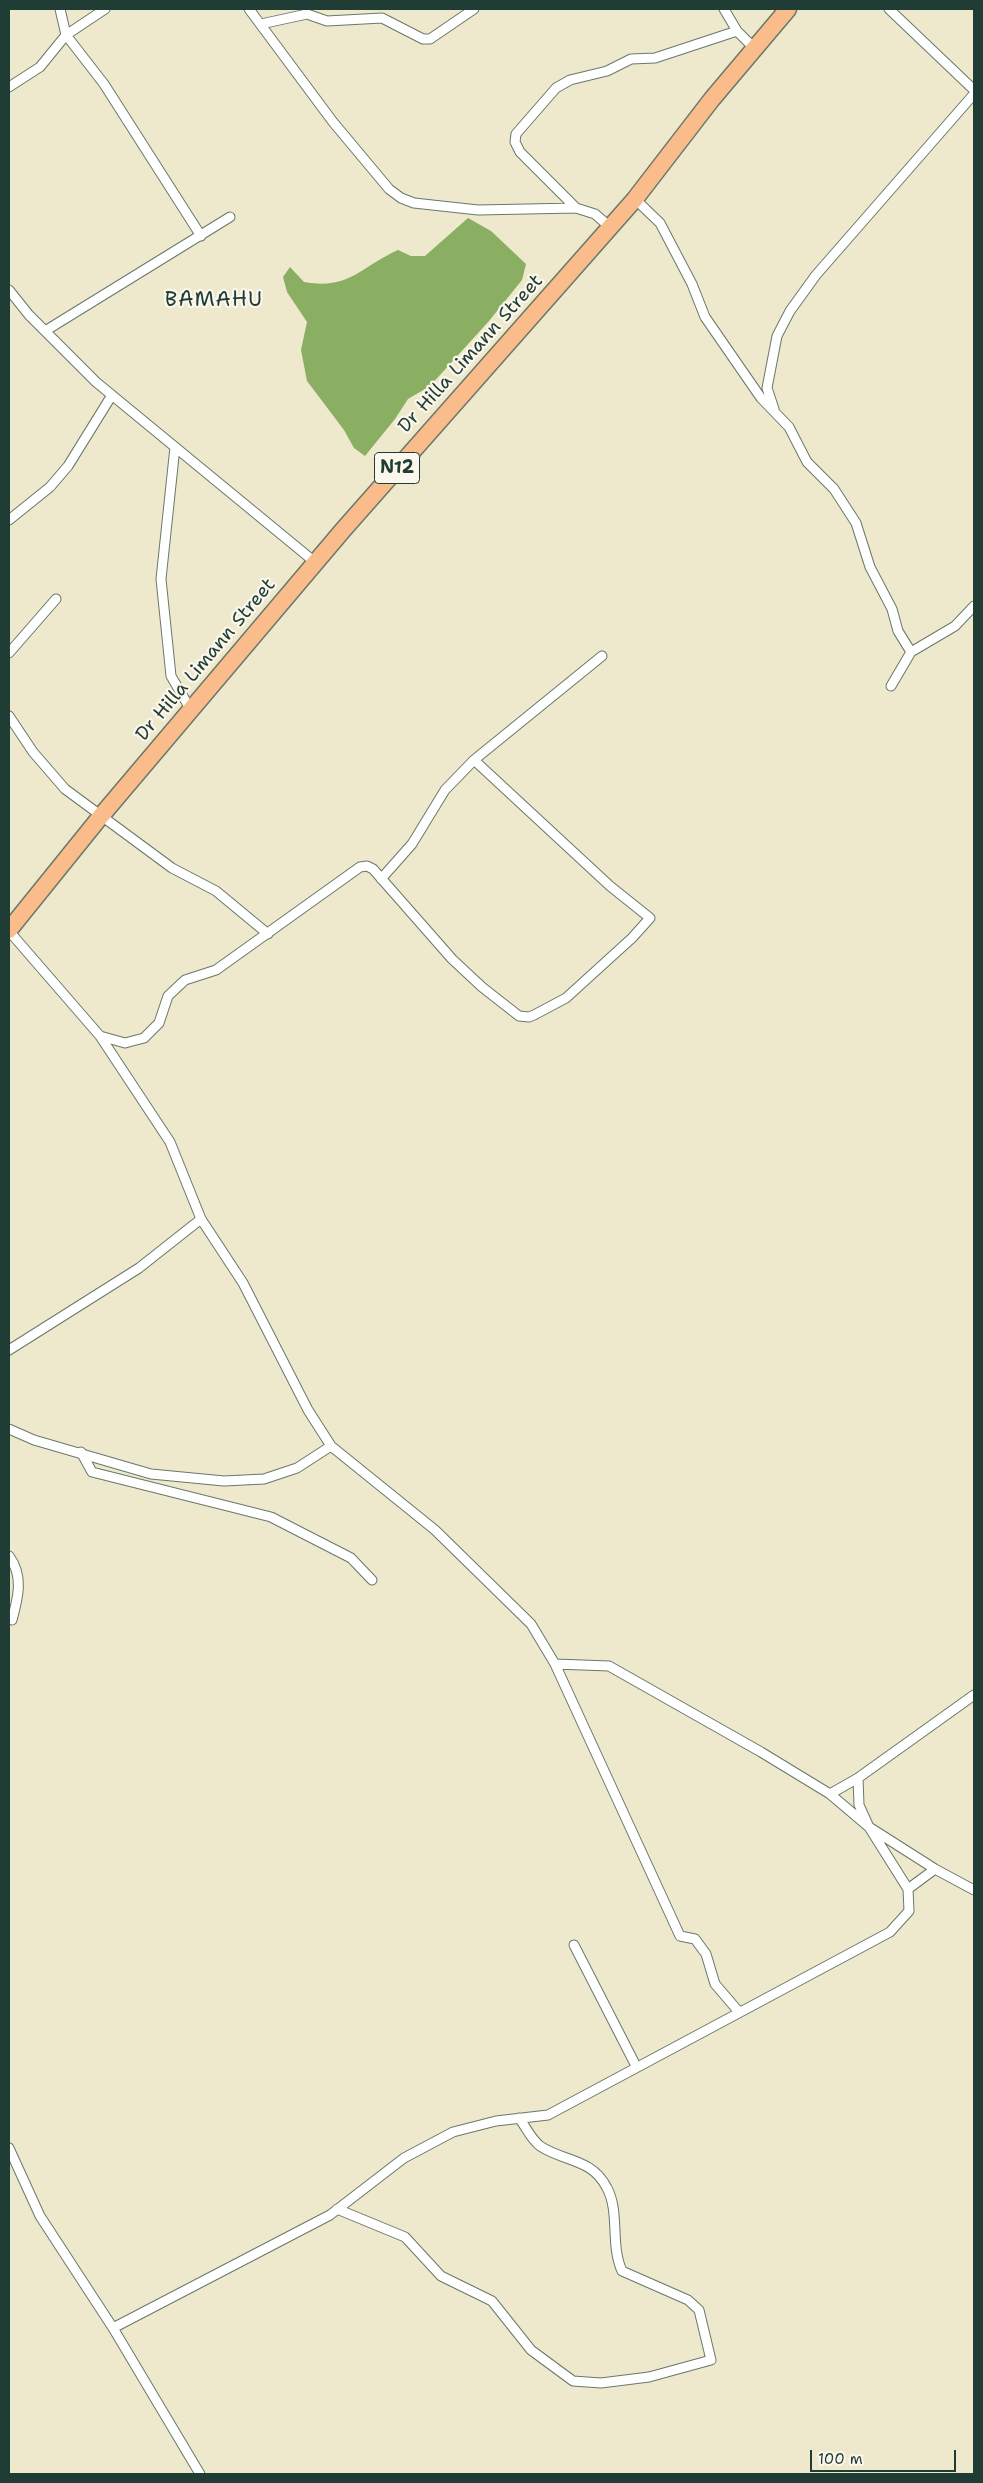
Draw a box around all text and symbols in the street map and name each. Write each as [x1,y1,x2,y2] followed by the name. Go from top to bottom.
[394,270,548,438] street label: Dr Hilla Limann Street
[164,288,264,314] district label: BAMAHU
[374,452,420,483] road number: N12
[131,574,281,746] street label: Dr Hilla Limann Street
[813,2440,959,2472] scale bar
[818,2449,863,2469] text: 100 m

